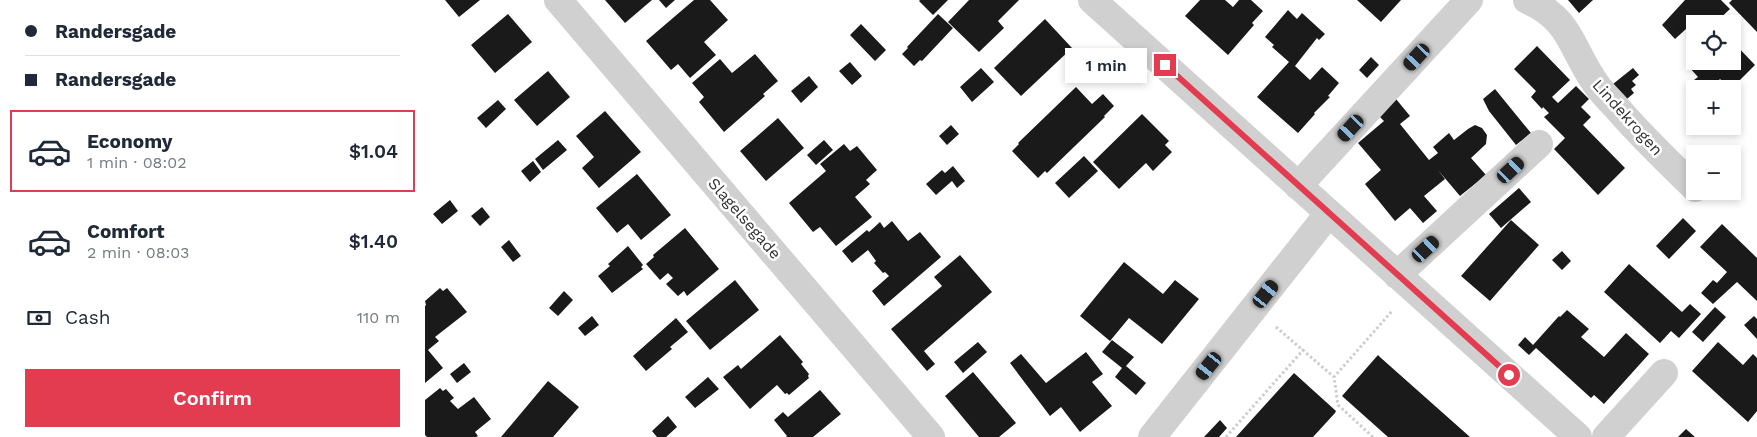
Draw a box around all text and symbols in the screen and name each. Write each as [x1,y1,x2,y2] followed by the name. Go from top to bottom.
[1686,15,1741,200] map controls
[1686,15,1741,70] button: locate
[55,20,176,43] text: Randersgade
[1401,41,1432,73] car
[1065,48,1147,82] callout: 1 min
[1154,54,1176,76] route end
[1085,56,1127,75] text: 1 min
[55,68,176,91] text: Randersgade
[1589,75,1667,159] street label: Lindekrogen
[1686,80,1741,135] button: +
[1335,112,1366,144] car
[27,129,72,174] icon: car
[87,130,172,153] text: Economy
[349,140,398,163] text: $1.04
[1686,145,1741,200] button: −
[87,153,186,172] text: 1 min · 08:02
[1494,154,1527,186] car
[704,174,785,263] street label: Slagelsegade
[27,219,72,264] icon: car
[87,220,165,243] text: Comfort
[349,230,398,253] text: $1.40
[1409,233,1442,265] car
[87,243,189,262] text: 2 min · 08:03
[1250,278,1281,310] car
[25,304,53,332] icon: cash
[65,306,111,329] text: Cash
[357,308,400,327] text: 110 m
[1193,350,1224,382] car
[1498,364,1520,386] route start
[25,369,400,427] button: Confirm

